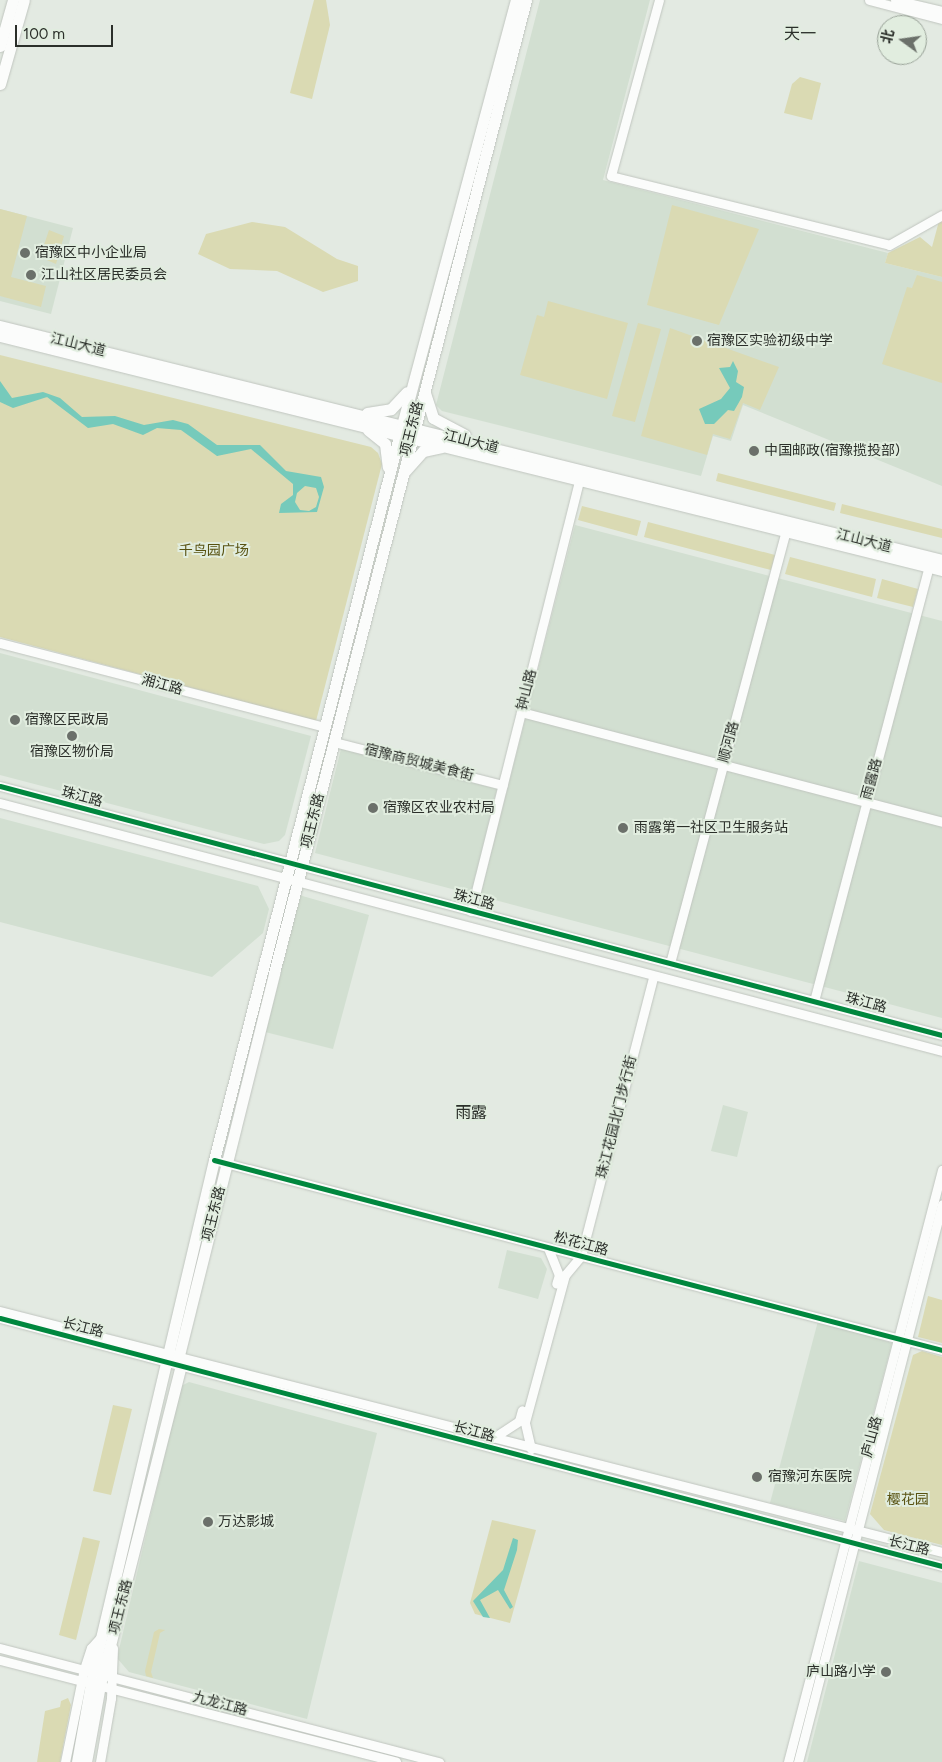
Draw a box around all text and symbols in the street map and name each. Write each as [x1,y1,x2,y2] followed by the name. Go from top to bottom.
[18,15,115,47] scale bar
[877,15,927,65] north arrow
[784,24,816,44] district label: 天一
[23,25,65,43] text: 100 m
[878,28,898,45] text: 北
[35,245,147,261] place label: 宿豫区中小企业局
[19,247,31,259] marker: 宿豫区中小企业局
[41,267,167,283] place label: 江山社区居民委员会
[25,269,37,281] marker: 江山社区居民委员会
[49,330,107,360] street label: 江山大道
[707,333,833,349] place label: 宿豫区实验初级中学
[691,335,703,347] marker: 宿豫区实验初级中学
[397,400,427,458] street label: 项王东路
[442,427,500,457] street label: 江山大道
[764,443,900,459] place label: 中国邮政(宿豫揽投部)
[748,445,760,457] marker: 中国邮政(宿豫揽投部)
[835,526,893,556] street label: 江山大道
[179,543,249,559] park label: 千鸟园广场
[514,668,540,712] street label: 钟山路
[140,671,184,699] street label: 湘江路
[25,712,109,728] place label: 宿豫区民政局
[9,714,21,726] marker: 宿豫区民政局
[715,720,743,764] street label: 顺河路
[66,730,78,742] marker: 宿豫区物价局
[363,741,475,785] street label: 宿豫商贸城美食街
[30,744,114,760] place label: 宿豫区物价局
[858,757,886,801] street label: 雨露路
[60,783,104,811] street label: 珠江路
[298,792,328,850] street label: 项王东路
[383,800,495,816] place label: 宿豫区农业农村局
[367,802,379,814] marker: 宿豫区农业农村局
[634,820,788,836] place label: 雨露第一社区卫生服务站
[616,821,630,835] marker: 雨露第一社区卫生服务站
[452,886,496,914] street label: 珠江路
[844,989,888,1017] street label: 珠江路
[594,1054,640,1180] street label: 珠江花园北门步行街
[455,1103,487,1123] district label: 雨露
[199,1185,229,1243] street label: 项王东路
[552,1229,610,1259] street label: 松花江路
[61,1315,105,1341] street label: 长江路
[858,1415,886,1459] street label: 庐山路
[452,1418,496,1446] street label: 长江路
[768,1469,852,1485] place label: 宿豫河东医院
[750,1470,764,1484] marker: 宿豫河东医院
[887,1492,929,1508] park label: 樱花园
[218,1514,274,1530] place label: 万达影城
[202,1516,214,1528] marker: 万达影城
[887,1533,931,1559] street label: 长江路
[106,1578,136,1636] street label: 项王东路
[806,1664,876,1680] place label: 庐山路小学
[880,1666,892,1678] marker: 庐山路小学
[191,1689,249,1719] street label: 九龙江路

